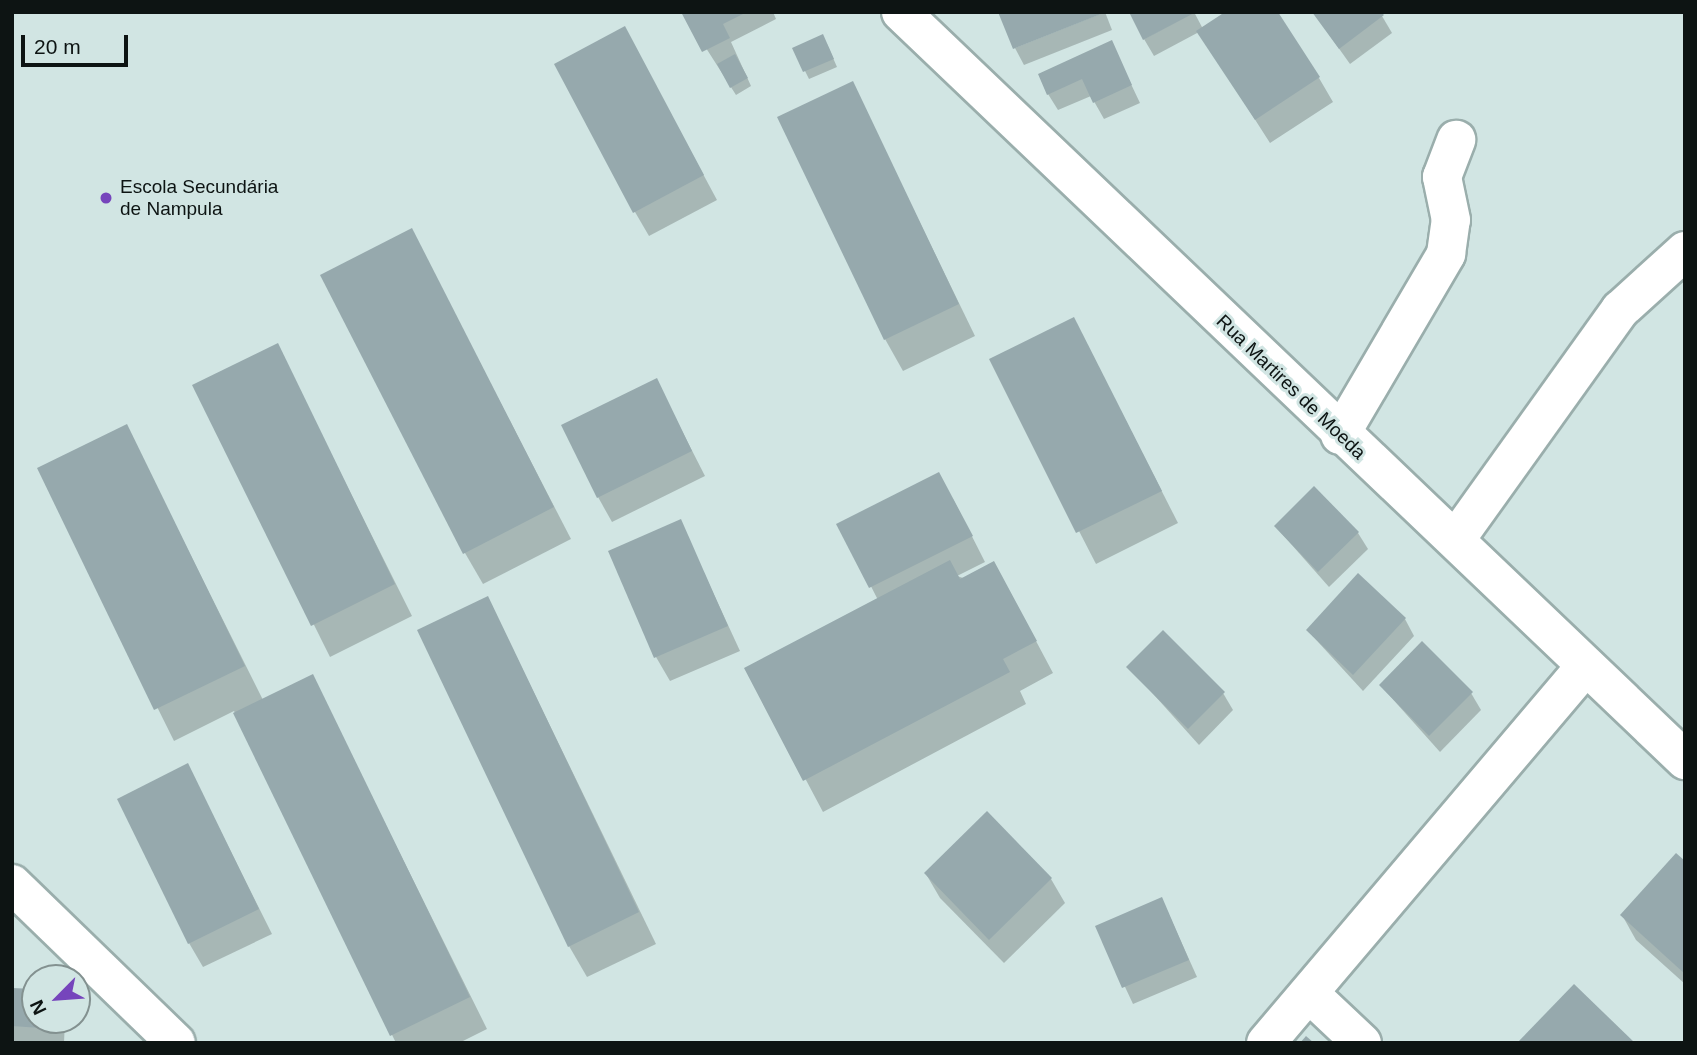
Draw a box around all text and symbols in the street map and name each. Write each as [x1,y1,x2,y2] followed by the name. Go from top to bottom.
[24,21,131,65] scale bar
[34,35,81,58] text: 20 m
[120,176,278,220] place label: Escola Secundária de Nampula
[98,190,114,206] marker: Escola Secundária de Nampula
[1212,310,1370,464] street label: Rua Martires de Moeda
[21,964,91,1034] north arrow
[26,997,51,1018] text: N

